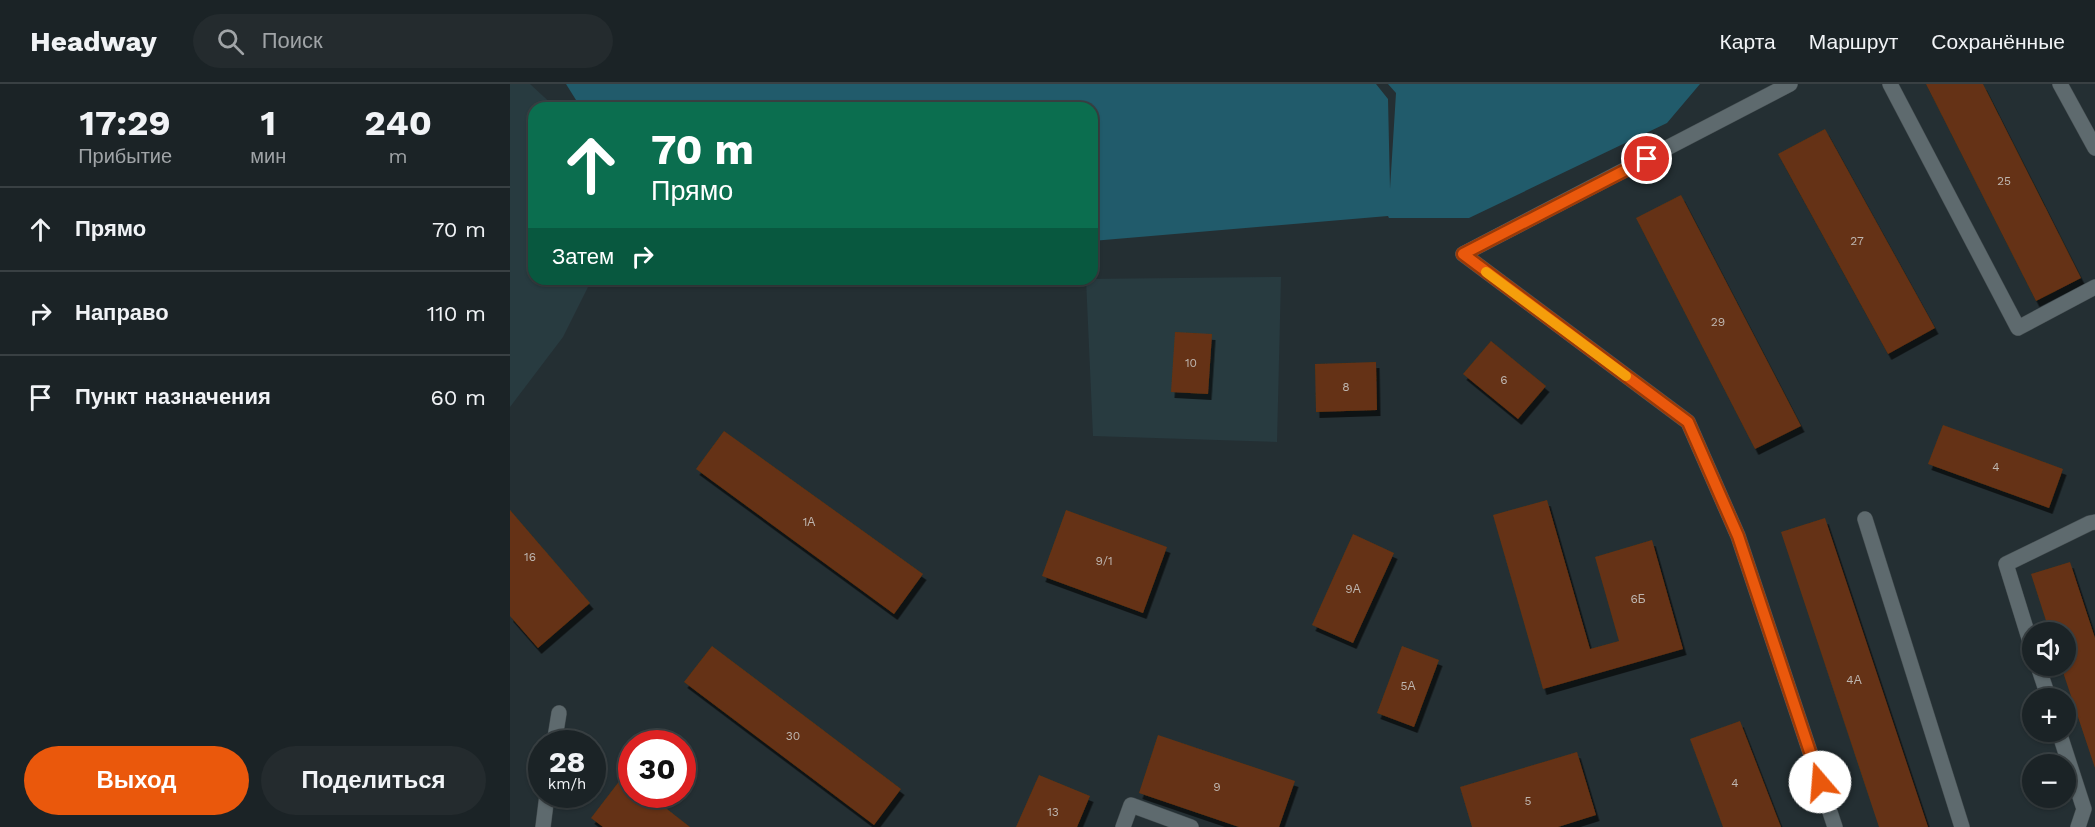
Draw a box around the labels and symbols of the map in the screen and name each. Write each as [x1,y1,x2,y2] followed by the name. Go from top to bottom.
[1621,133,1672,184] pin
[1997,174,2011,188] house number: 25
[1850,234,1864,248] house number: 27
[1711,315,1725,329] house number: 29
[1185,356,1197,370] house number: 10
[1500,373,1508,387] house number: 6
[1342,380,1350,394] house number: 8
[1992,460,2000,474] house number: 4
[803,515,815,529] house number: 1А
[524,550,536,564] house number: 16
[1095,554,1113,568] house number: 9/1
[1345,582,1361,596] house number: 9А
[1630,592,1646,606] house number: 6Б
[1846,673,1862,687] house number: 4А
[1401,679,1416,693] house number: 5А
[786,729,800,743] house number: 30
[618,730,696,808] speed limit sign: 30
[1788,750,1852,814] position arrow
[1731,776,1739,790] house number: 4
[1213,780,1221,794] house number: 9
[1525,794,1532,808] house number: 5
[1047,805,1059,819] house number: 13

